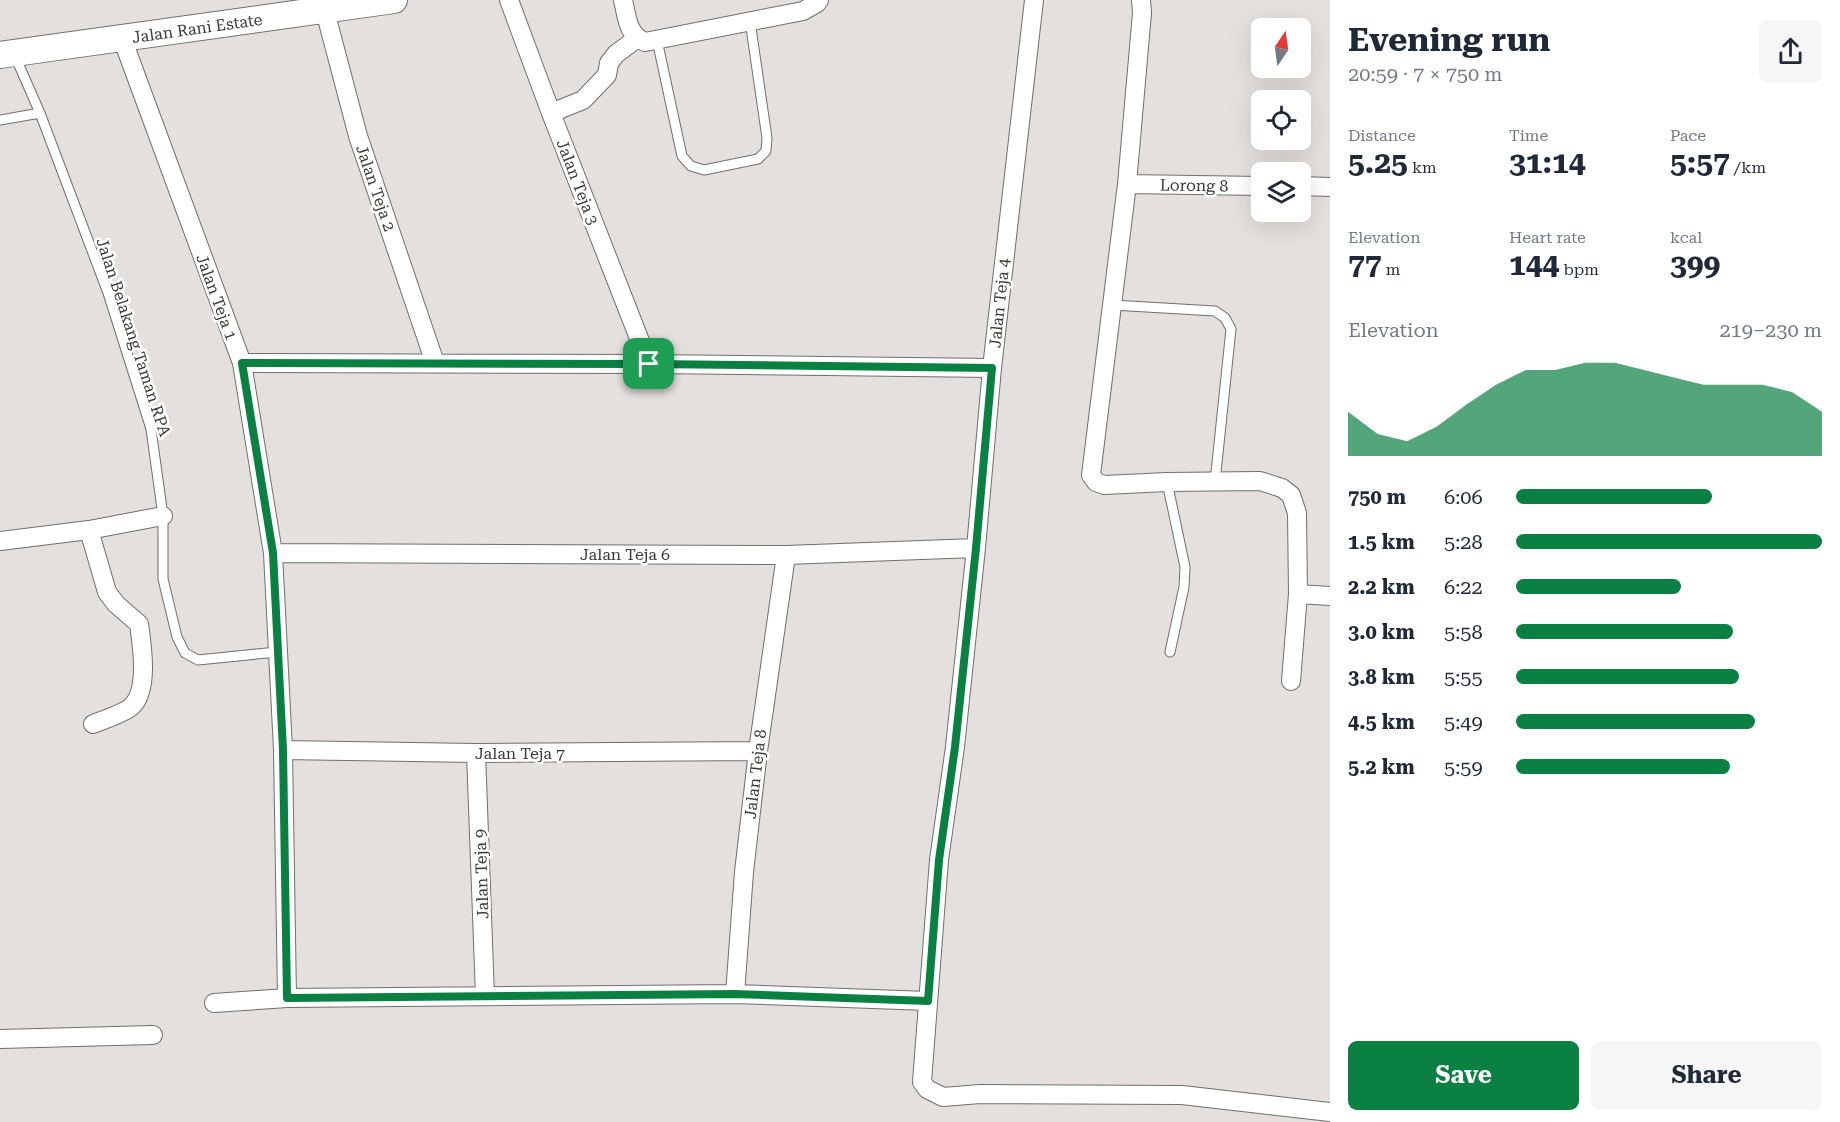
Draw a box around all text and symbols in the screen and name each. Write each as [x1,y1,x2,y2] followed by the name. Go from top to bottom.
[131,10,264,47] street label: Jalan Rani Estate
[1251,18,1311,78] north arrow
[1251,18,1311,222] map controls
[1348,20,1550,59] text: Evening run
[1759,20,1822,83] button: share
[1348,62,1503,86] text: 20:59 · 7 × 750 m
[1251,90,1311,150] button: locate
[1348,126,1416,145] text: Distance
[1509,126,1548,145] text: Time
[1670,126,1706,145] text: Pace
[553,137,603,228] street label: Jalan Teja 3
[352,142,399,234] street label: Jalan Teja 2
[1348,145,1408,180] text: 5.25
[1509,145,1586,180] text: 31:14
[1670,145,1730,180] text: 5:57
[1408,158,1437,177] text: km
[1730,158,1766,177] text: /km
[1251,162,1311,222] button: layers
[1160,175,1228,196] street label: Lorong 8
[1348,228,1421,247] text: Elevation
[1509,228,1586,247] text: Heart rate
[1670,228,1702,247] text: kcal
[92,235,175,440] street label: Jalan Belakang Taman RPA
[1348,247,1382,282] text: 77
[1509,247,1559,282] text: 144
[1670,247,1720,282] text: 399
[192,252,241,343] street label: Jalan Teja 1
[985,257,1014,349] street label: Jalan Teja 4
[1382,260,1400,279] text: m
[1559,260,1599,279] text: bpm
[1348,318,1439,342] text: Elevation
[1719,318,1822,342] text: 219–230 m
[623,338,674,389] pin
[632,347,665,380] icon: arrive
[1348,485,1406,509] text: 750 m
[1444,485,1483,509] text: 6:06
[1348,530,1415,554] text: 1.5 km
[1444,530,1483,554] text: 5:28
[580,545,670,564] street label: Jalan Teja 6
[1348,575,1415,599] text: 2.2 km
[1444,575,1483,599] text: 6:22
[1348,620,1415,644] text: 3.0 km
[1444,620,1483,644] text: 5:58
[1348,665,1415,689] text: 3.8 km
[1444,665,1483,689] text: 5:55
[1348,710,1415,734] text: 4.5 km
[1444,710,1483,734] text: 5:49
[741,728,770,820] street label: Jalan Teja 8
[475,744,565,763] street label: Jalan Teja 7
[1348,755,1415,779] text: 5.2 km
[1444,755,1483,779] text: 5:59
[470,829,493,919] street label: Jalan Teja 9
[1348,1041,1579,1110] button: Save
[1591,1041,1822,1110] button: Share

